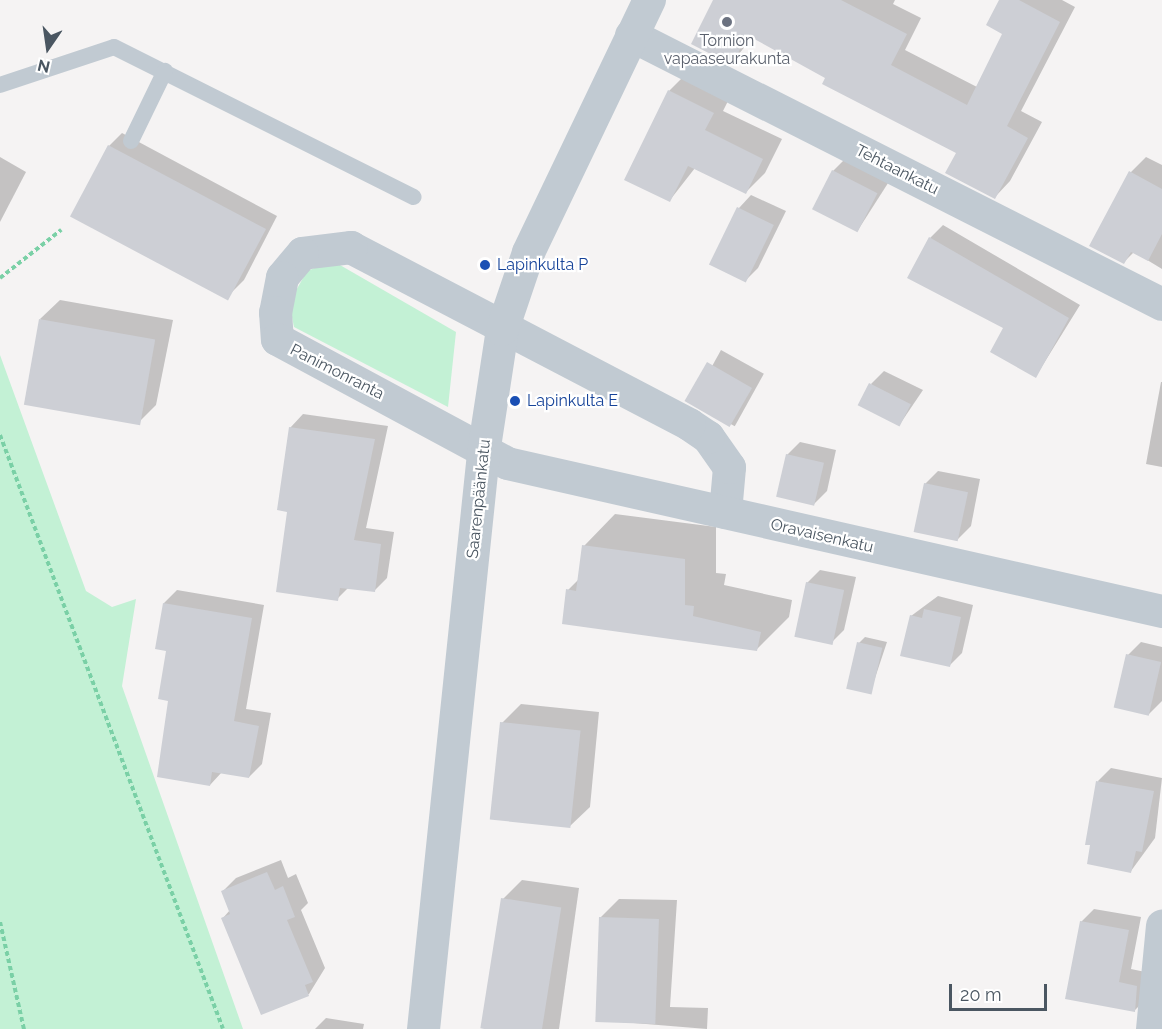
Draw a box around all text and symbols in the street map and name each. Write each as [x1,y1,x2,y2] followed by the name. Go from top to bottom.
[720,15,734,29] marker: Tornion vapaaseurakunta
[18,18,78,78] north arrow
[664,31,790,69] place label: Tornion vapaaseurakunta
[36,55,52,77] text: N
[852,141,942,199] street label: Tehtaankatu
[497,255,588,275] place label: Lapinkulta P
[478,258,492,272] marker: Lapinkulta P
[287,340,387,404] street label: Panimonranta
[527,391,618,411] place label: Lapinkulta E
[508,394,522,408] marker: Lapinkulta E
[463,438,495,560] street label: Saarenpäänkatu
[769,515,875,557] street label: Oravaisenkatu
[952,972,1050,1010] scale bar
[960,984,1002,1005] text: 20 m

